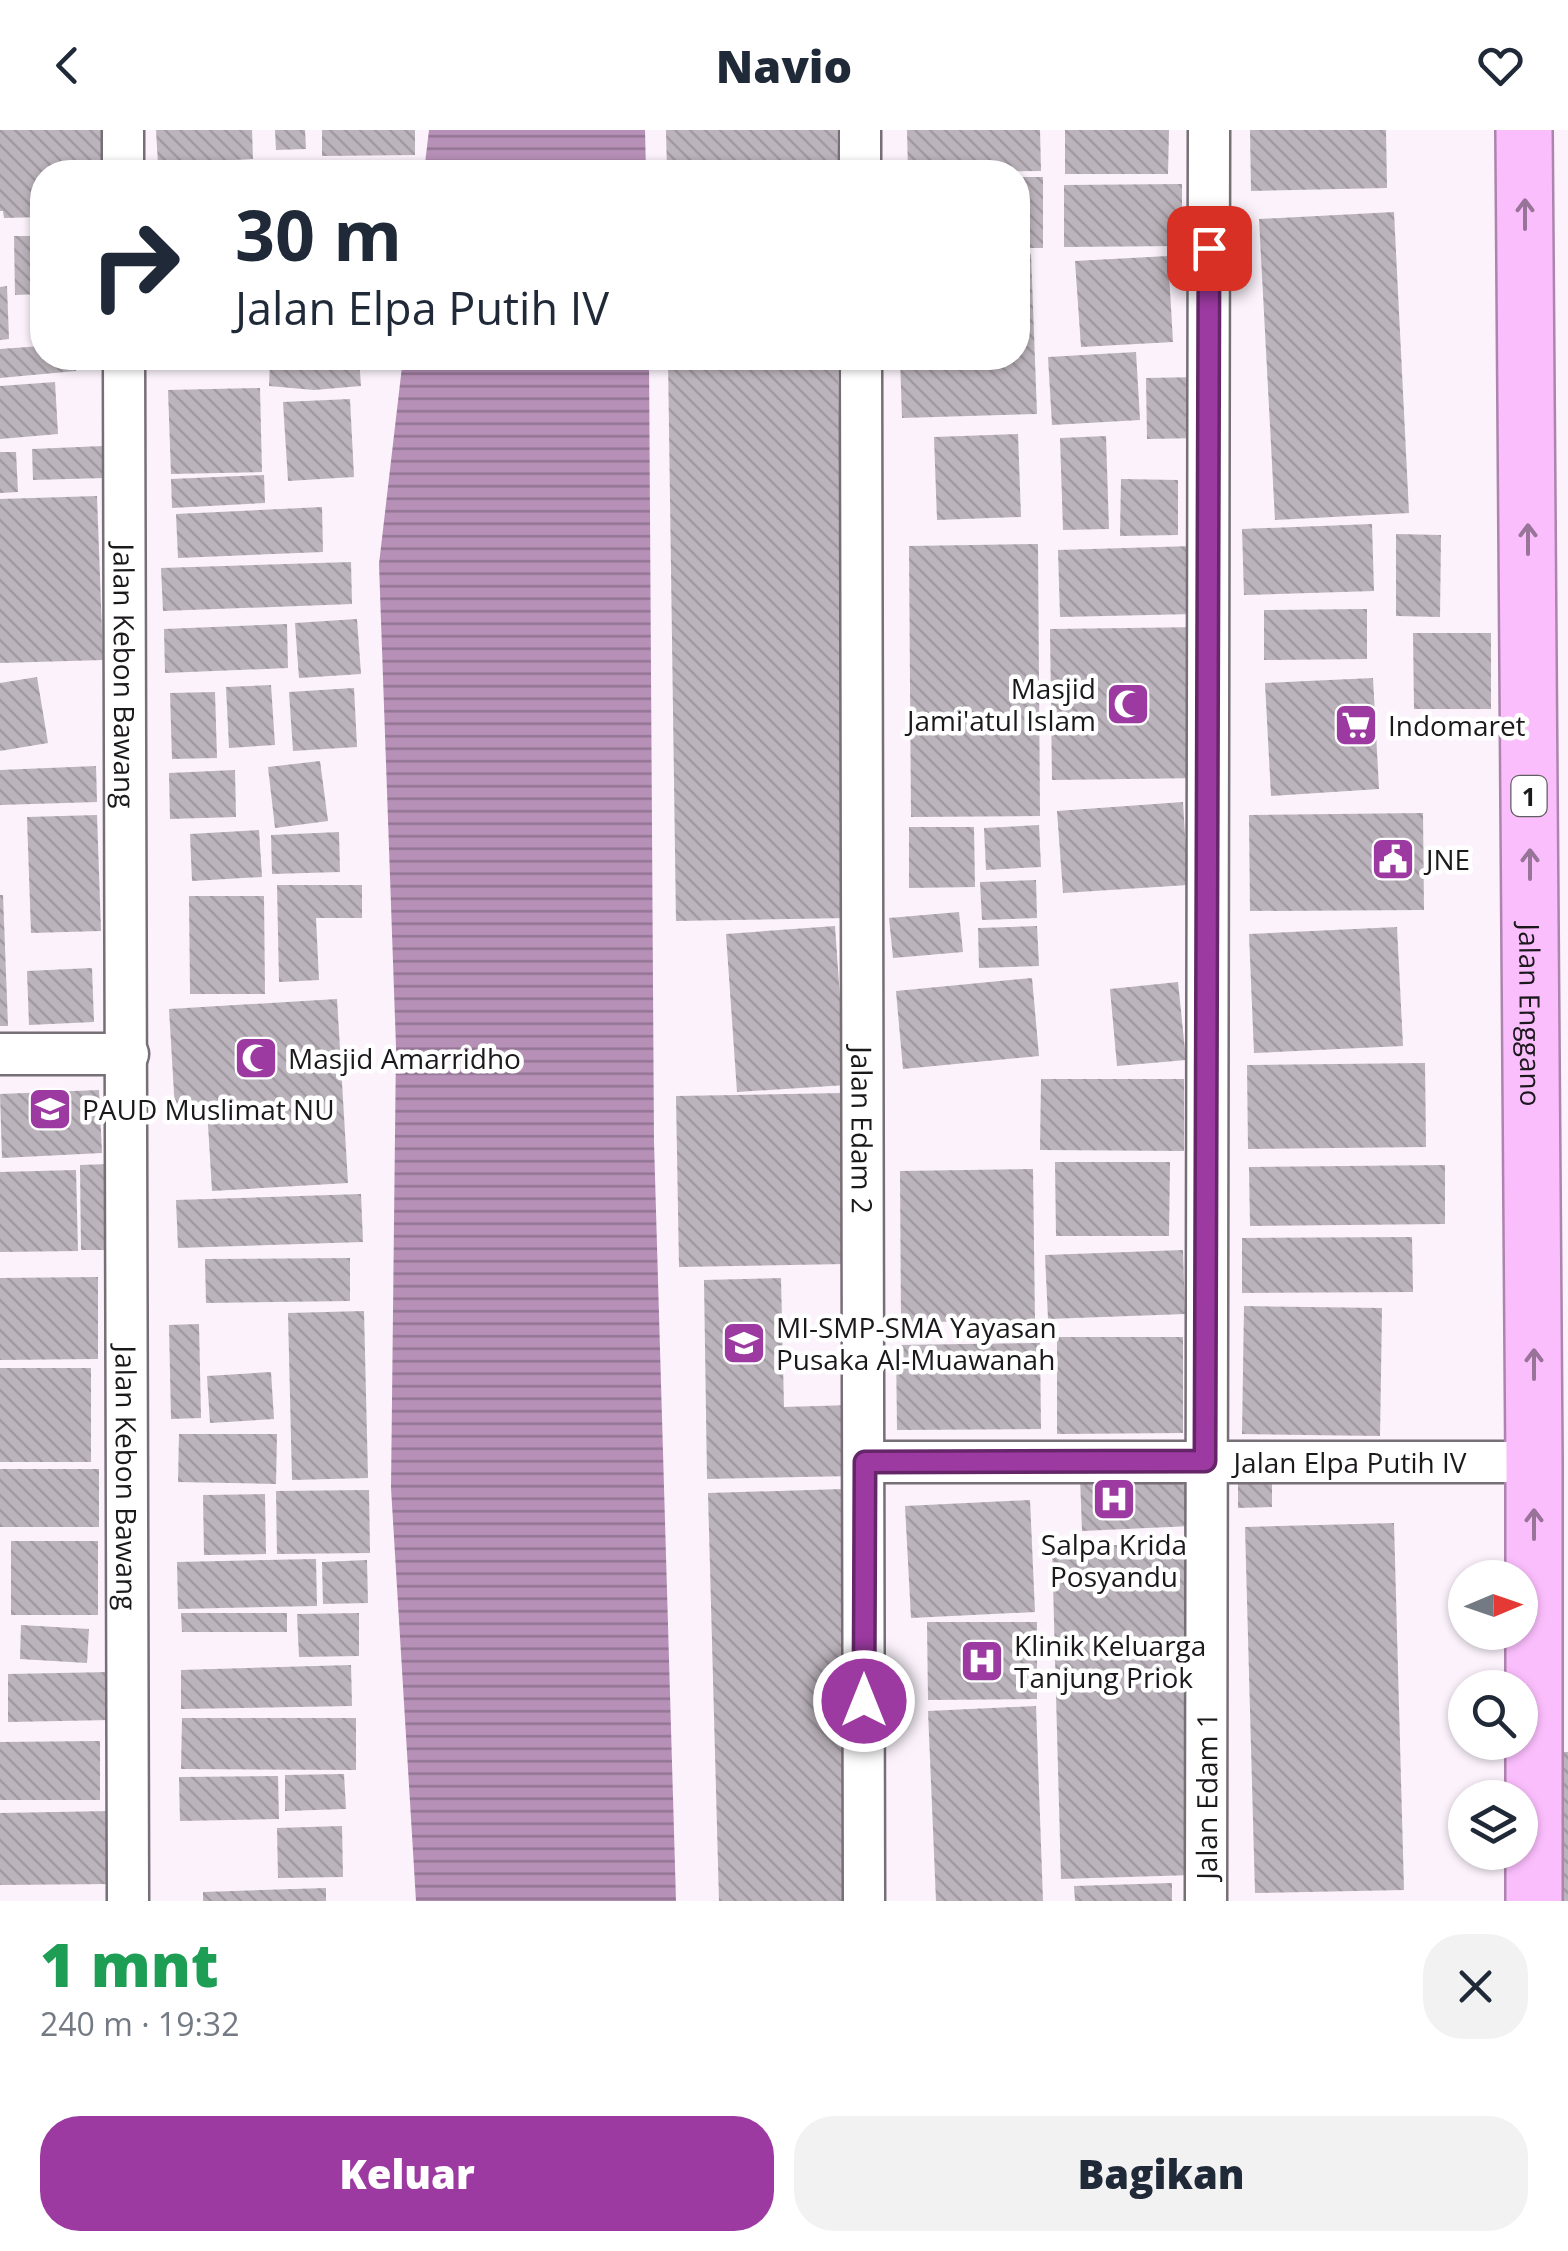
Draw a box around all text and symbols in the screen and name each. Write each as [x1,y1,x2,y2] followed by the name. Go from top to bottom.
[716,35,852,96] text: Navio
[40,38,95,93] icon: back
[1473,38,1528,93] icon: heart
[235,186,402,282] text: 30 m
[1516,199,1534,232] one-way arrow
[70,200,200,330] icon: right
[1167,206,1252,291] pin
[1182,221,1237,276] icon: arrive
[235,277,609,338] text: Jalan Elpa Putih IV
[1518,524,1537,556] one-way arrow
[105,541,144,808] street label: Jalan Kebon Bawang
[904,669,1096,739] place label: Masjid Jami'atul Islam
[1105,681,1151,727] mosque icon: Masjid Jami'atul Islam
[1333,702,1379,748] supermarket icon: Indomaret
[1388,706,1526,744] place label: Indomaret
[1512,776,1546,816] road number: 1
[1370,836,1416,882] public building icon: JNE
[1423,840,1470,878] place label: JNE
[1520,849,1540,882] one-way arrow
[1511,920,1550,1107] street label: Jalan Enggano
[233,1035,279,1081] mosque icon: Masjid Amarridho
[288,1039,521,1077] place label: Masjid Amarridho
[843,1043,882,1214] street label: Jalan Edam 2
[27,1086,73,1132] school or university icon: PAUD Muslimat NU
[82,1090,335,1128] place label: PAUD Muslimat NU
[776,1308,1057,1378] place label: MI-SMP-SMA Yayasan Pusaka Al-Muawanah
[721,1320,767,1366] school or university icon: MI-SMP-SMA Yayasan Pusaka Al-Muawanah
[108,1343,146,1610] street label: Jalan Kebon Bawang
[1524,1349,1544,1382] one-way arrow
[1231,1443,1467,1481] street label: Jalan Elpa Putih IV
[1091,1476,1137,1522] hospital icon: Salpa Krida Posyandu
[1524,1508,1544,1540] one-way arrow
[1041,1525,1187,1595] place label: Salpa Krida Posyandu
[1448,1560,1538,1650] north arrow
[1448,1560,1538,1870] map controls
[1014,1626,1206,1696] place label: Klinik Keluarga Tanjung Priok
[959,1638,1005,1684] hospital icon: Klinik Keluarga Tanjung Priok
[812,1649,916,1753] position arrow
[1448,1670,1538,1760] button: search
[1187,1712,1225,1883] street label: Jalan Edam 1
[1448,1780,1538,1870] button: layers
[40,1923,219,2005] text: 1 mnt
[1423,1934,1528,2039] button: close
[40,2002,239,2045] text: 240 m · 19:32
[40,2116,774,2231] button: Keluar
[794,2116,1528,2231] button: Bagikan

